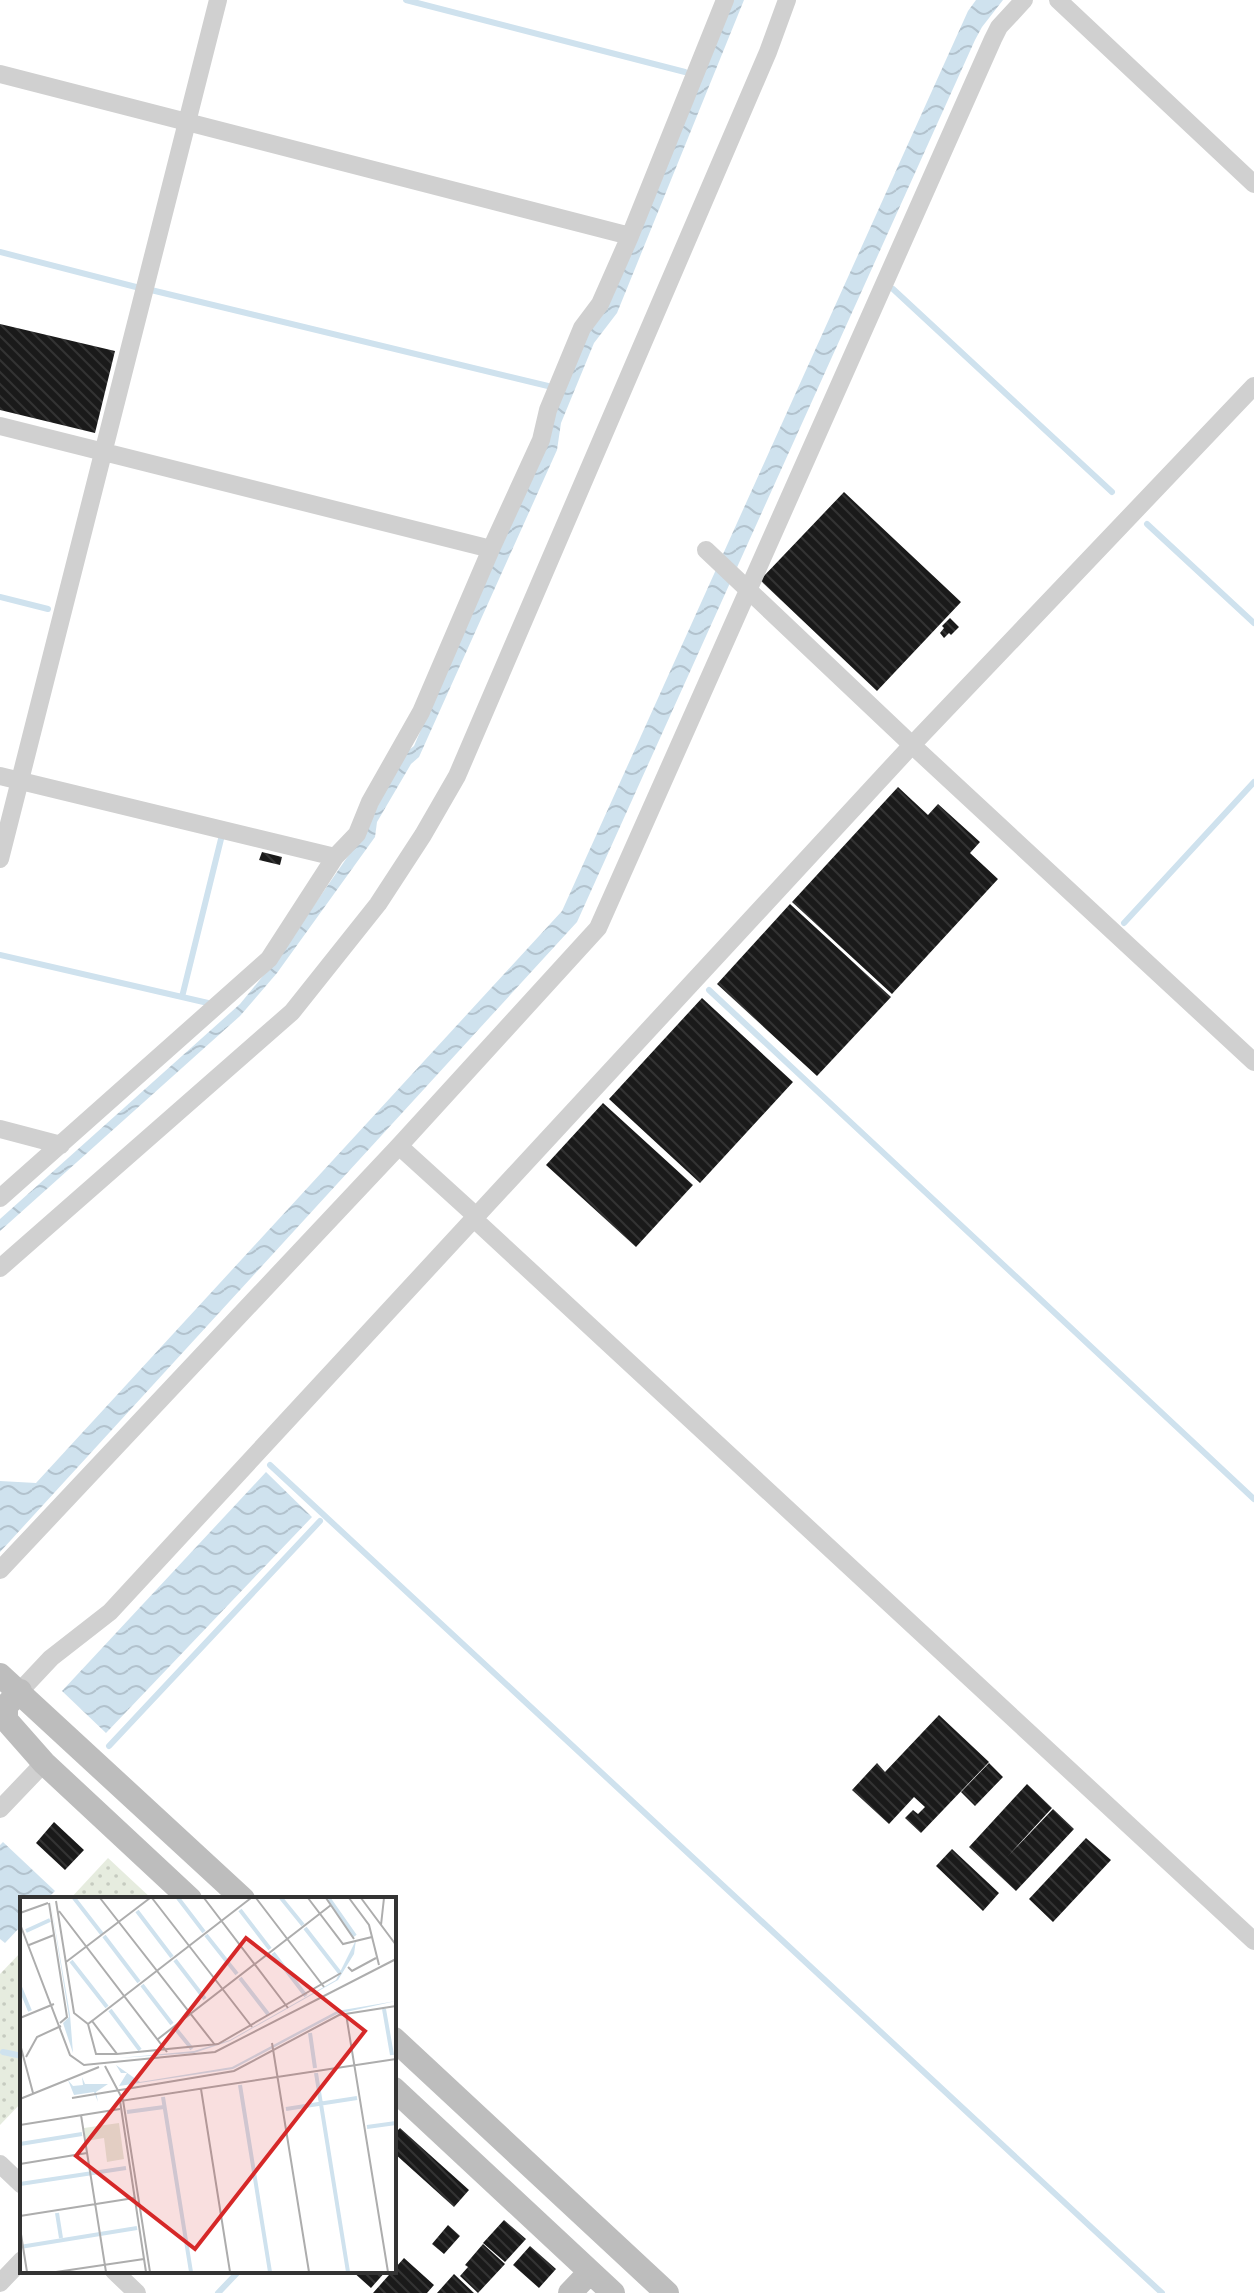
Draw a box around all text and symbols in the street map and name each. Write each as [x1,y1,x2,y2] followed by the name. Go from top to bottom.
[20,1897,396,2273] inset map

